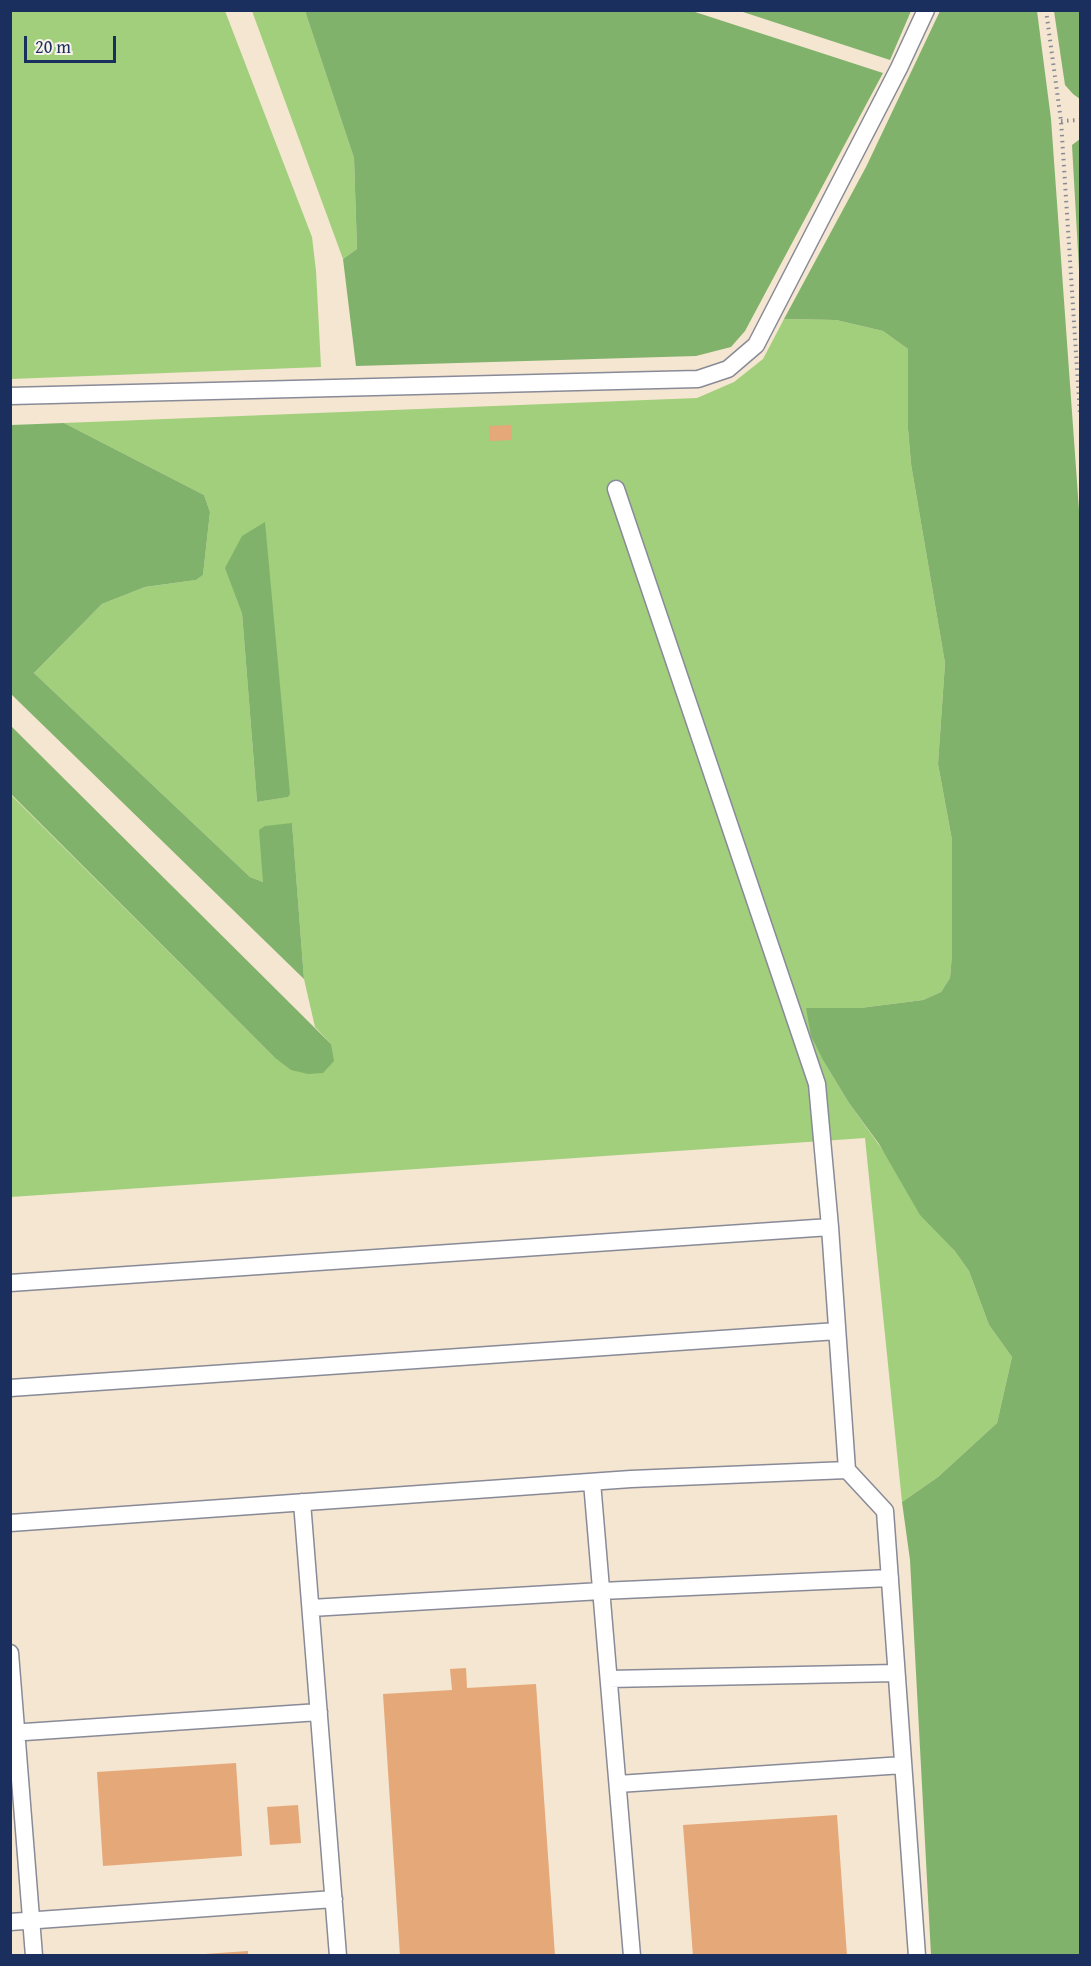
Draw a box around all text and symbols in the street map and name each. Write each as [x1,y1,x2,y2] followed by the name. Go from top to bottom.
[27,24,118,62] scale bar
[35,33,71,60] text: 20 m

